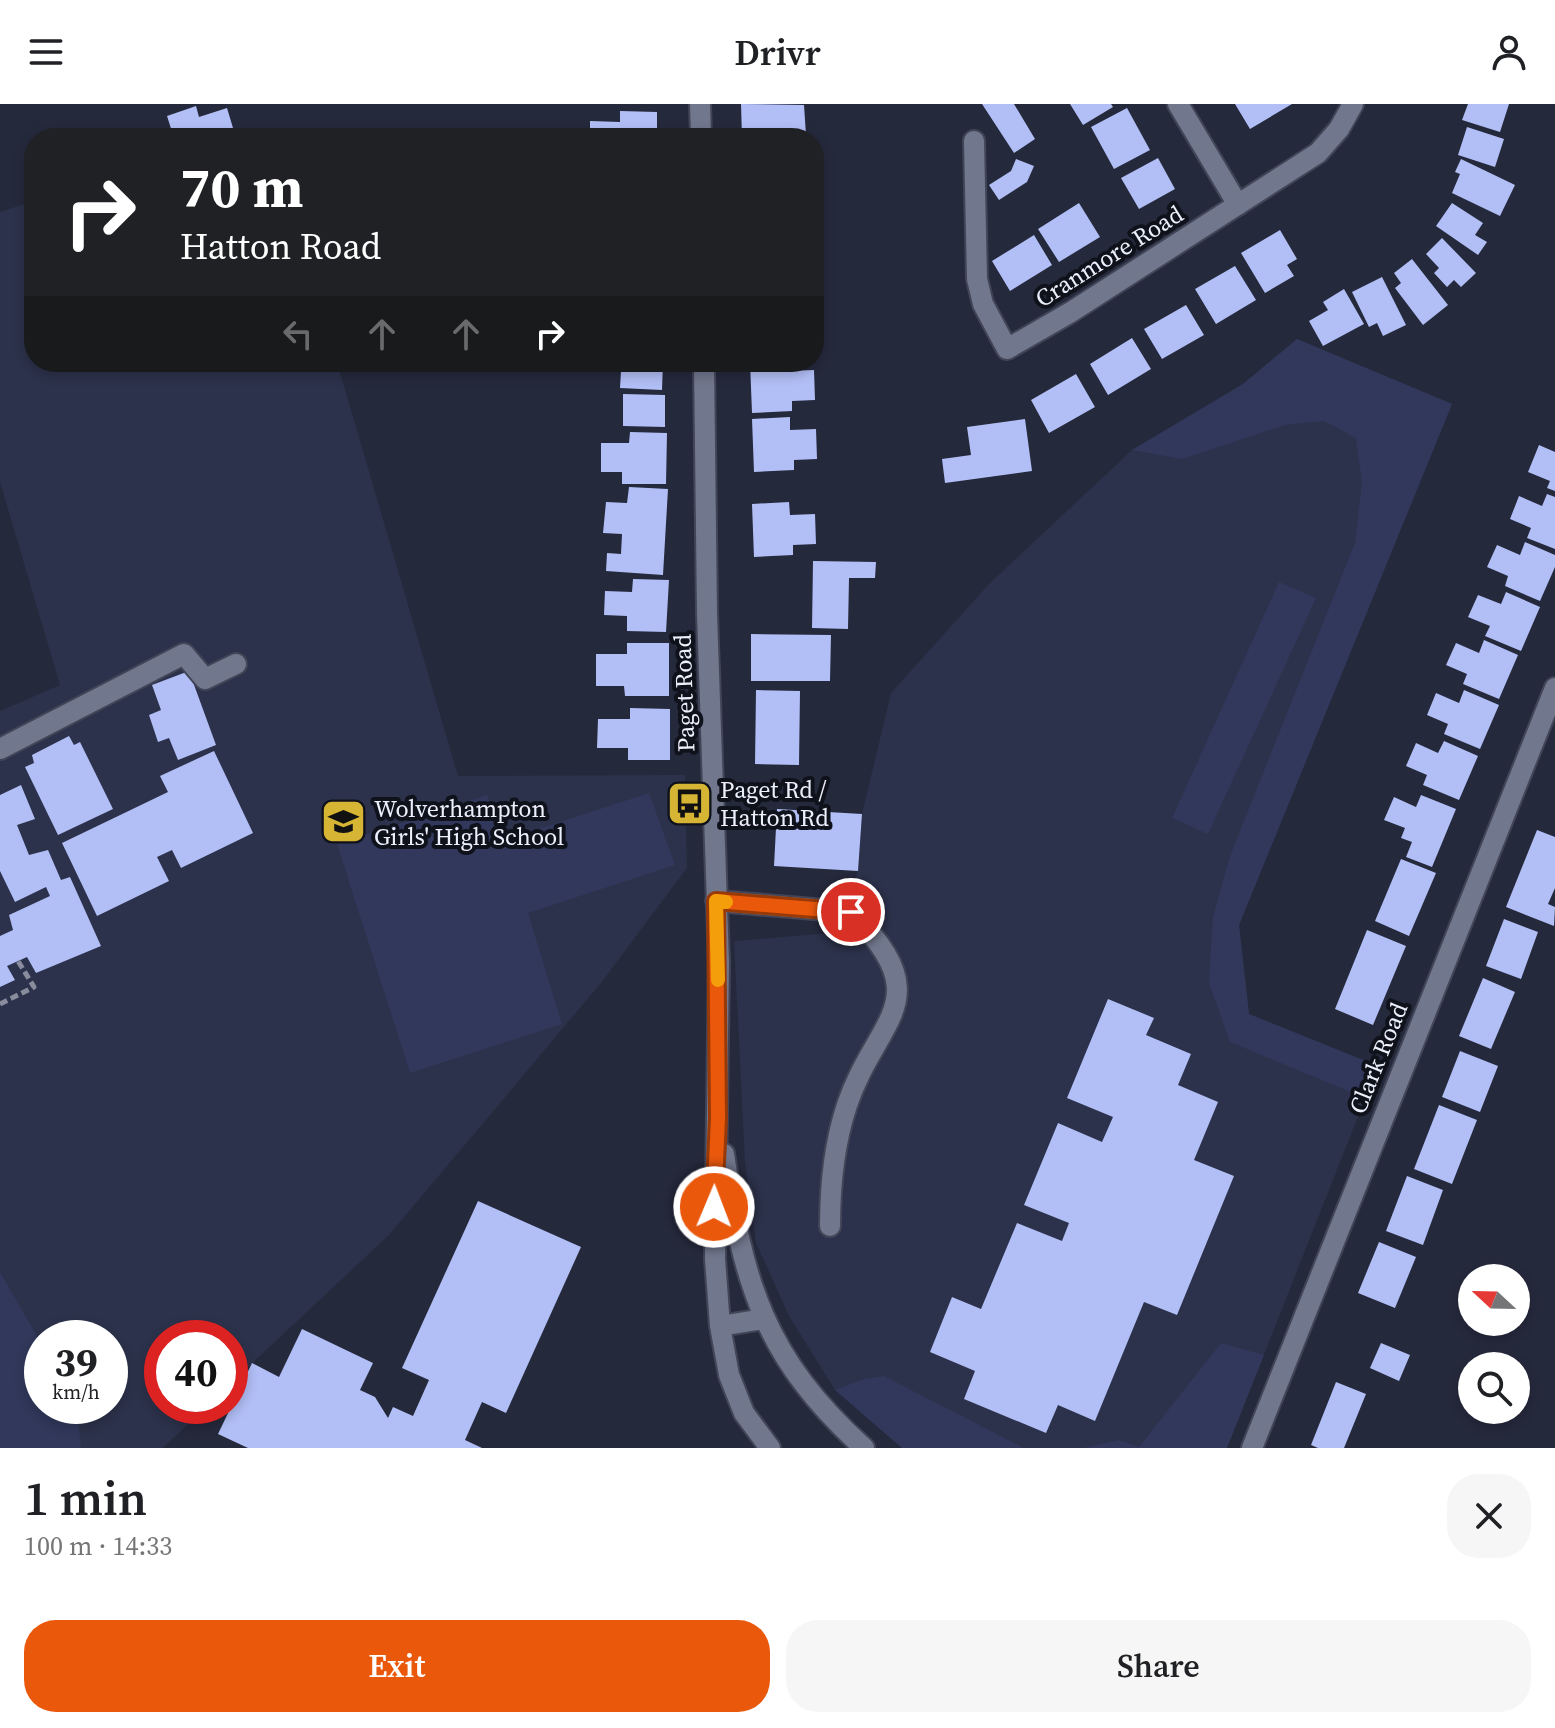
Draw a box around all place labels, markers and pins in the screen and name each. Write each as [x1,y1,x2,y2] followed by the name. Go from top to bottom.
[720,773,829,834] place label: Paget Rd / Hatton Rd
[665,779,713,827] bus stop icon: Paget Rd / Hatton Rd
[374,792,564,853] place label: Wolverhampton Girls' High School
[319,798,367,846] school or university icon: Wolverhampton Girls' High School
[817,878,885,946] pin

